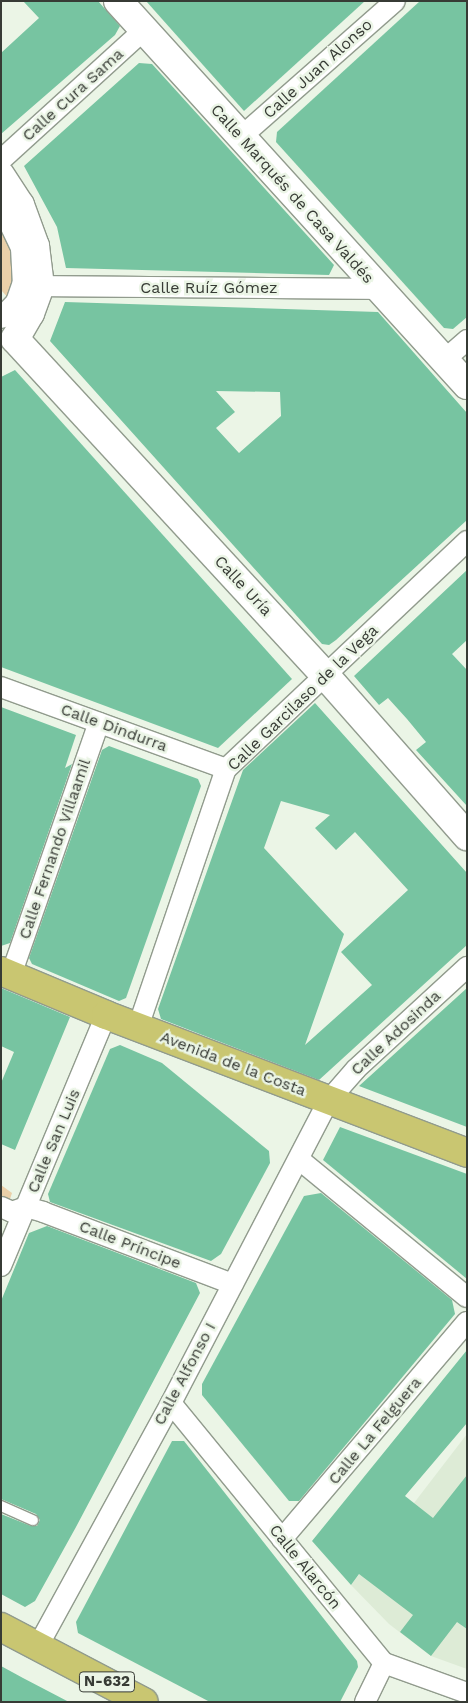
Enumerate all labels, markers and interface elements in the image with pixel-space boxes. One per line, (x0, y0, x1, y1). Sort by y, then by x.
street label: Calle Juan Alonso (259, 15, 377, 123)
street label: Calle Cura Sama (18, 44, 128, 146)
street label: Calle Marqués de Casa Valdés (206, 100, 378, 288)
street label: Calle Ruíz Gómez (140, 278, 278, 298)
street label: Calle Uría (210, 552, 276, 620)
street label: Calle Garcilaso de la Vega (223, 621, 383, 775)
street label: Calle Dindurra (58, 700, 170, 756)
street label: Calle Fernando Villaamil (15, 756, 95, 942)
street label: Calle Adosinda (347, 986, 445, 1080)
street label: Avenida de la Costa (157, 1027, 309, 1101)
street label: Calle San Luis (23, 1086, 85, 1196)
street label: Calle Príncipe (76, 1217, 184, 1273)
street label: Calle Alfonso I (150, 1319, 220, 1429)
street label: Calle La Felguera (324, 1373, 426, 1489)
street label: Calle Alarcón (265, 1521, 345, 1613)
road number: N-632 (78, 1670, 136, 1694)

